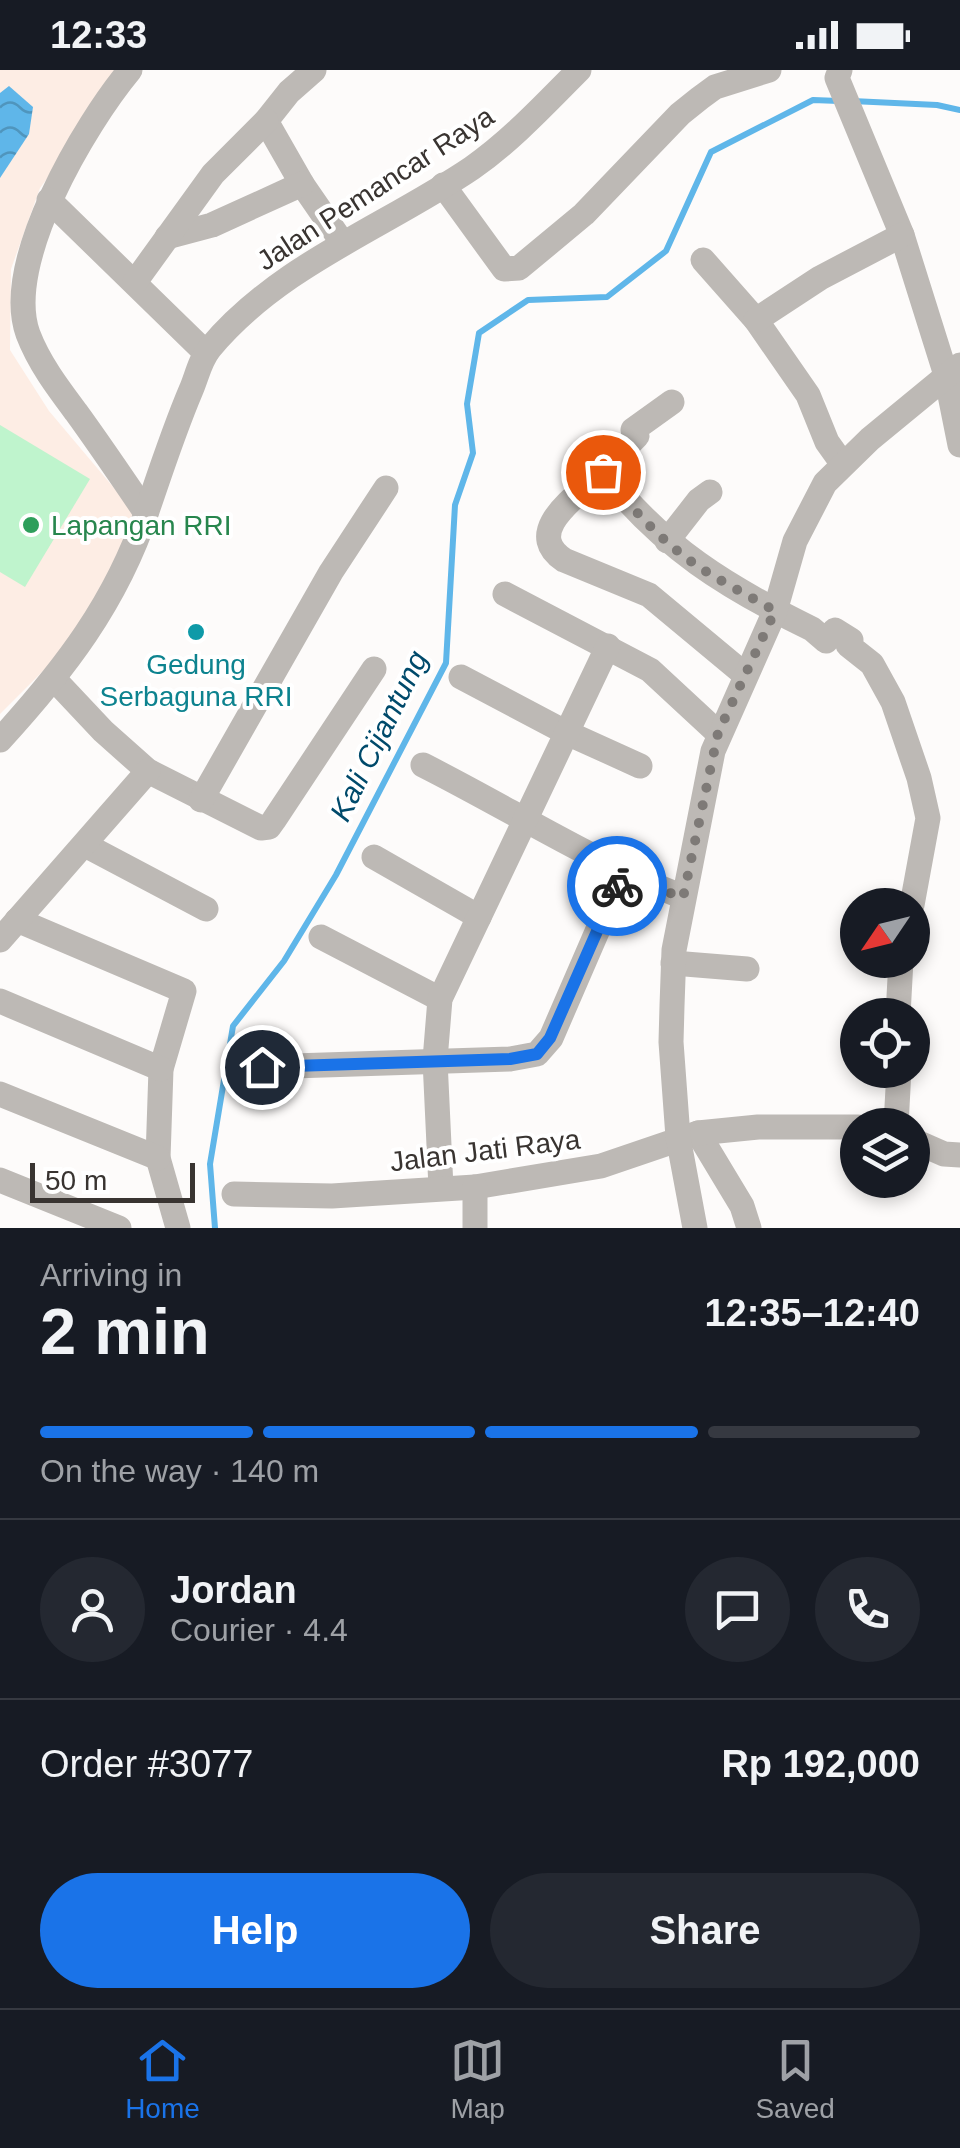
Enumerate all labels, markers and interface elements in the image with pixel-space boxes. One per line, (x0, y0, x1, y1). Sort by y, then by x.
text: 12:33 (50, 14, 147, 56)
street label: Jalan Pemancar Raya (251, 100, 500, 276)
pin (561, 430, 646, 515)
icon: bag (576, 445, 631, 500)
place label: Lapangan RRI (51, 510, 232, 541)
marker: Lapangan RRI (20, 514, 42, 536)
marker: Gedung Serbaguna RRI (185, 621, 207, 643)
water label: Kali Cijantung (323, 645, 434, 826)
place label: Gedung Serbaguna RRI (99, 649, 293, 712)
courier (567, 836, 667, 936)
icon: bike (590, 859, 645, 914)
north arrow (840, 888, 930, 978)
map controls (840, 888, 930, 1198)
button: locate (840, 998, 930, 1088)
pin (220, 1025, 305, 1110)
icon: home (235, 1040, 290, 1095)
button: layers (840, 1108, 930, 1198)
street label: Jalan Jati Raya (388, 1123, 582, 1178)
scale bar (30, 1158, 195, 1202)
text: 50 m (45, 1165, 107, 1196)
text: Arriving in (40, 1257, 182, 1293)
text: 12:35–12:40 (704, 1292, 920, 1334)
text: 2 min (40, 1295, 210, 1368)
text: On the way · 140 m (40, 1453, 319, 1489)
button: person (40, 1557, 145, 1662)
button: chat (685, 1557, 790, 1662)
button: phone (815, 1557, 920, 1662)
text: Jordan (170, 1569, 297, 1611)
text: Courier · 4.4 (170, 1612, 348, 1648)
text: Order #3077 (40, 1743, 253, 1785)
text: Rp 192,000 (721, 1743, 920, 1785)
button: Help (40, 1873, 470, 1988)
button: Share (490, 1873, 920, 1988)
tab: Home (125, 2033, 200, 2125)
tab: Map (450, 2033, 505, 2125)
tab: Saved (755, 2033, 835, 2125)

